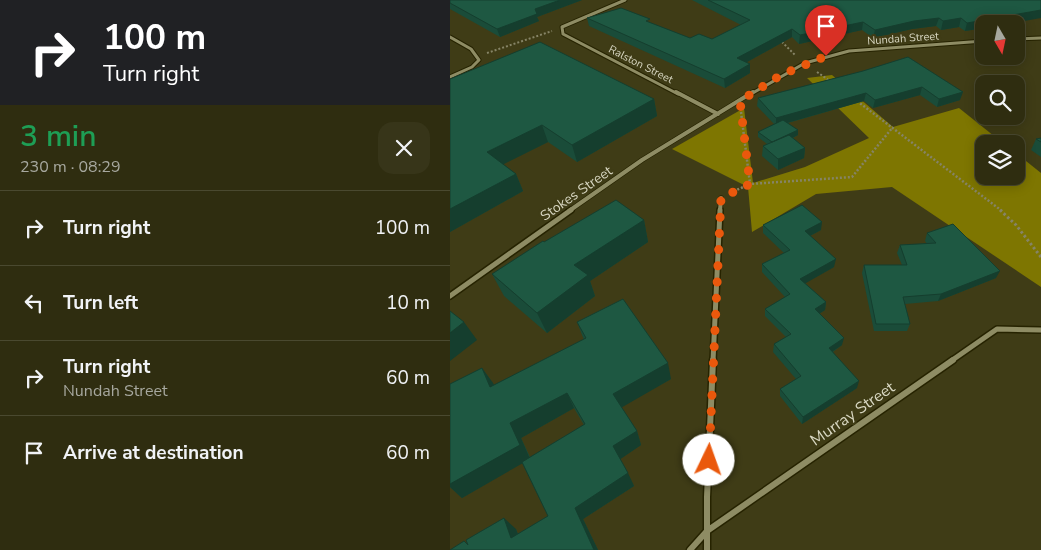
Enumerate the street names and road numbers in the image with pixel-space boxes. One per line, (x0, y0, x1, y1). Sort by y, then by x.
street label: Nundah Street (867, 28, 940, 48)
street label: Ralston Street (606, 42, 676, 87)
street label: Stokes Street (536, 161, 616, 225)
street label: Murray Street (806, 376, 900, 451)

